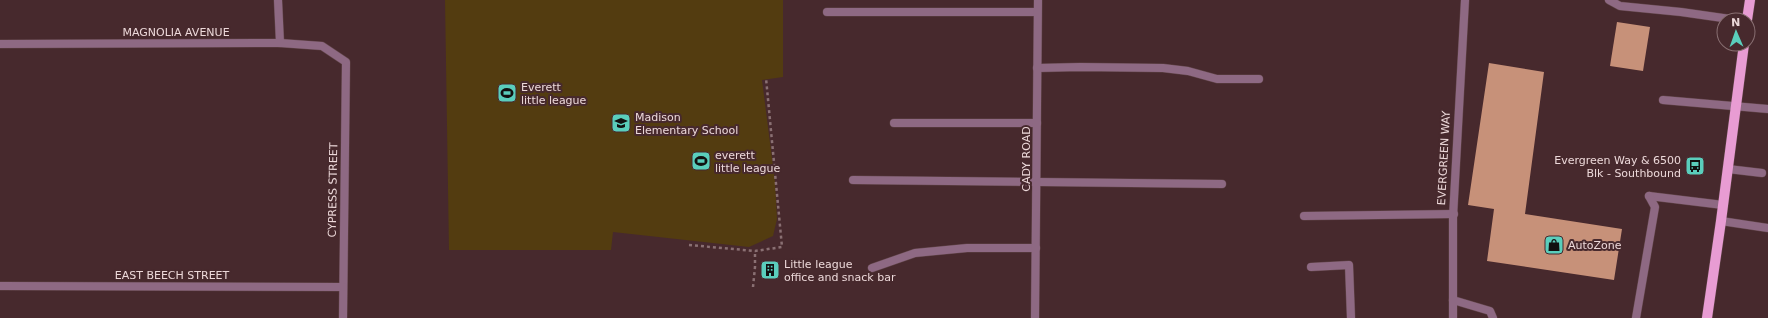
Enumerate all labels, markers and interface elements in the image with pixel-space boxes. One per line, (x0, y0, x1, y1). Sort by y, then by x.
north arrow (1716, 12, 1756, 52)
text: N (1731, 16, 1741, 29)
street label: MAGNOLIA AVENUE (122, 26, 230, 39)
place label: Everett little league (521, 81, 587, 107)
sports icon: Everett little league (496, 82, 518, 104)
street label: EVERGREEN WAY (1435, 110, 1453, 206)
place label: Madison Elementary School (635, 111, 738, 137)
school or university icon: Madison Elementary School (610, 112, 632, 134)
street label: CADY ROAD (1020, 126, 1033, 192)
street label: CYPRESS STREET (326, 142, 340, 238)
place label: everett little league (715, 149, 781, 175)
sports icon: everett little league (690, 150, 712, 172)
place label: Evergreen Way & 6500 Blk - Southbound (1554, 154, 1681, 180)
bus stop icon: Evergreen Way & 6500 Blk - Southbound (1684, 155, 1706, 177)
shop icon: AutoZone (1543, 234, 1565, 256)
place label: AutoZone (1568, 239, 1622, 252)
place label: Little league office and snack bar (784, 258, 896, 284)
building icon: Little league office and snack bar (759, 259, 781, 281)
street label: EAST BEECH STREET (115, 269, 230, 282)

